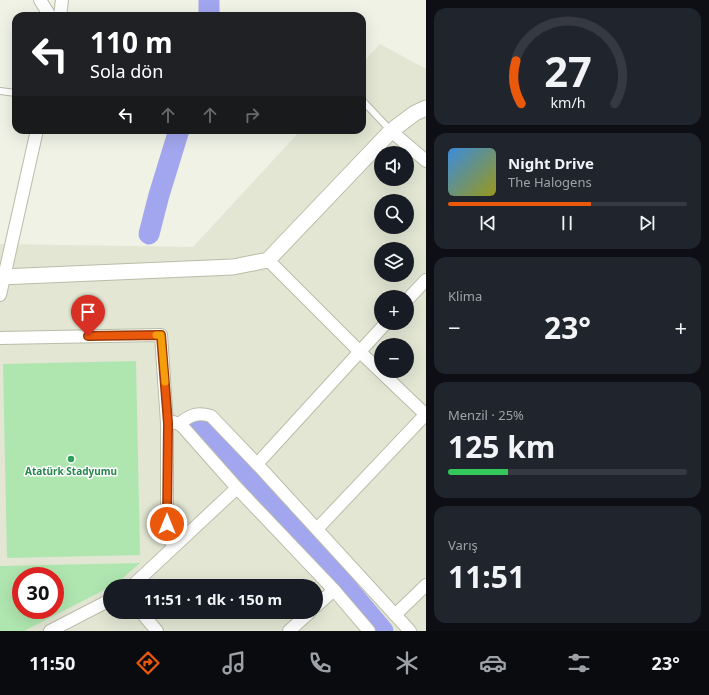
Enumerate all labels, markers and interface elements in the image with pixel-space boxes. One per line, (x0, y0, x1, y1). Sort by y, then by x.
text: 110 m (90, 23, 173, 61)
icon: left (24, 28, 76, 80)
text: 27 (544, 43, 591, 99)
text: Sola dön (90, 59, 163, 83)
text: km/h (550, 93, 585, 112)
icon: left (115, 104, 137, 126)
icon: ahead (157, 104, 179, 126)
icon: ahead (199, 104, 221, 126)
icon: right (241, 104, 263, 126)
map controls (374, 146, 414, 378)
button: sound (374, 146, 414, 186)
text: Night Drive (508, 153, 594, 173)
text: The Halogens (508, 173, 592, 191)
button: search (374, 194, 414, 234)
icon: previous (477, 212, 499, 234)
icon: pause (556, 212, 578, 234)
icon: next (636, 212, 658, 234)
button: layers (374, 242, 414, 282)
text: Klima (448, 287, 482, 305)
button: + (374, 290, 414, 330)
pin (71, 295, 105, 336)
icon: arrive (77, 301, 99, 323)
text: 23° (544, 307, 591, 348)
text: − (448, 312, 461, 342)
text: + (674, 312, 687, 342)
button: − (374, 338, 414, 378)
text: Menzil · 25% (448, 406, 524, 424)
text: 125 km (448, 426, 555, 467)
marker: Atatürk Stadyumu (66, 454, 76, 464)
place label: Atatürk Stadyumu (25, 464, 117, 478)
position arrow (146, 503, 188, 545)
text: Varış (448, 536, 478, 554)
text: 11:51 (448, 556, 525, 597)
speed limit sign: 30 (12, 567, 64, 619)
text: 11:51 · 1 dk · 150 m (144, 589, 282, 609)
icon: directions (134, 649, 162, 677)
icon: music (220, 649, 248, 677)
icon: phone (306, 649, 334, 677)
icon: climate (393, 649, 421, 677)
icon: car (479, 649, 507, 677)
icon: filters (565, 649, 593, 677)
text: 11:50 (29, 651, 75, 675)
text: 23° (652, 651, 680, 675)

